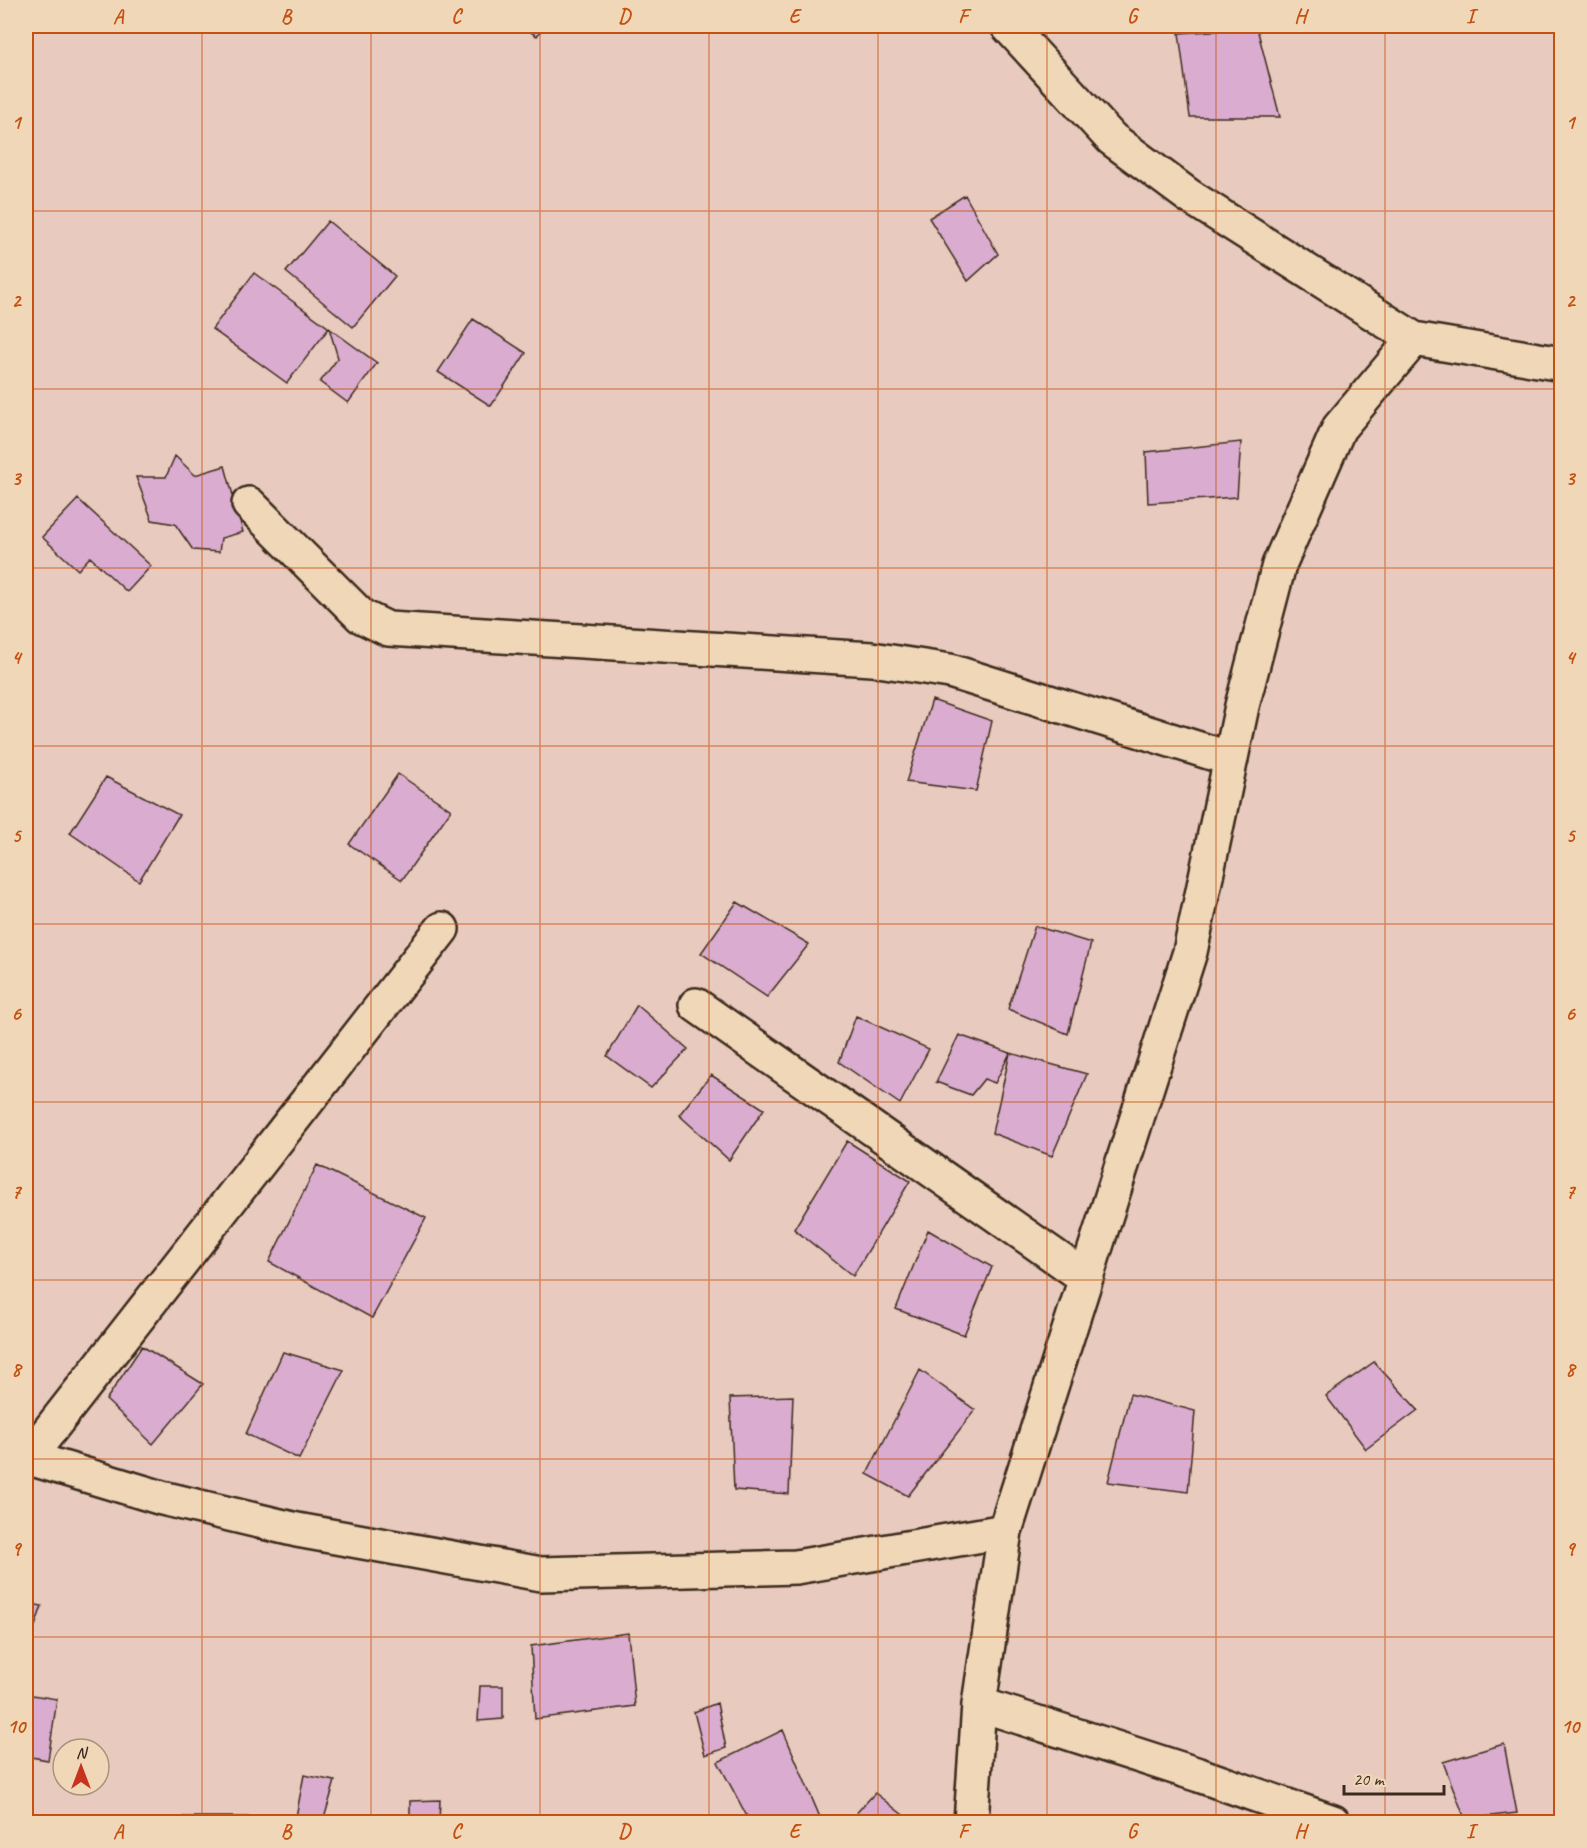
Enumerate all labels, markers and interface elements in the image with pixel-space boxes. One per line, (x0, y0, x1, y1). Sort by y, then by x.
text: A (113, 4, 125, 29)
text: B (281, 4, 293, 29)
text: C (451, 4, 463, 29)
text: D (618, 4, 632, 29)
text: E (789, 4, 803, 29)
text: F (958, 4, 972, 29)
text: G (1127, 4, 1140, 29)
text: H (1294, 4, 1309, 29)
text: I (1466, 4, 1479, 29)
text: 1 (12, 110, 23, 135)
text: 1 (1566, 110, 1577, 135)
text: 2 (12, 288, 23, 313)
text: 2 (1566, 288, 1577, 313)
text: 3 (12, 466, 23, 491)
text: 3 (1566, 466, 1577, 491)
text: 4 (12, 645, 24, 670)
text: 4 (1566, 645, 1578, 670)
text: 5 (12, 823, 23, 848)
text: 5 (1566, 823, 1577, 848)
text: 6 (11, 1001, 22, 1026)
text: 6 (1565, 1001, 1576, 1026)
text: 7 (12, 1179, 23, 1204)
text: 7 (1566, 1179, 1577, 1204)
text: 8 (12, 1357, 24, 1382)
text: 8 (1566, 1357, 1578, 1382)
text: 9 (12, 1536, 23, 1561)
text: 9 (1566, 1536, 1577, 1561)
text: 10 (7, 1714, 27, 1739)
text: 10 (1561, 1714, 1581, 1739)
north arrow (51, 1737, 111, 1797)
text: N (76, 1743, 89, 1763)
scale bar (1344, 1758, 1444, 1796)
text: 20 m (1353, 1768, 1386, 1790)
text: A (113, 1819, 125, 1844)
text: B (281, 1819, 293, 1844)
text: C (451, 1819, 463, 1844)
text: D (618, 1819, 632, 1844)
text: E (789, 1819, 803, 1844)
text: F (958, 1819, 972, 1844)
text: G (1127, 1819, 1140, 1844)
text: H (1294, 1819, 1309, 1844)
text: I (1466, 1819, 1479, 1844)

